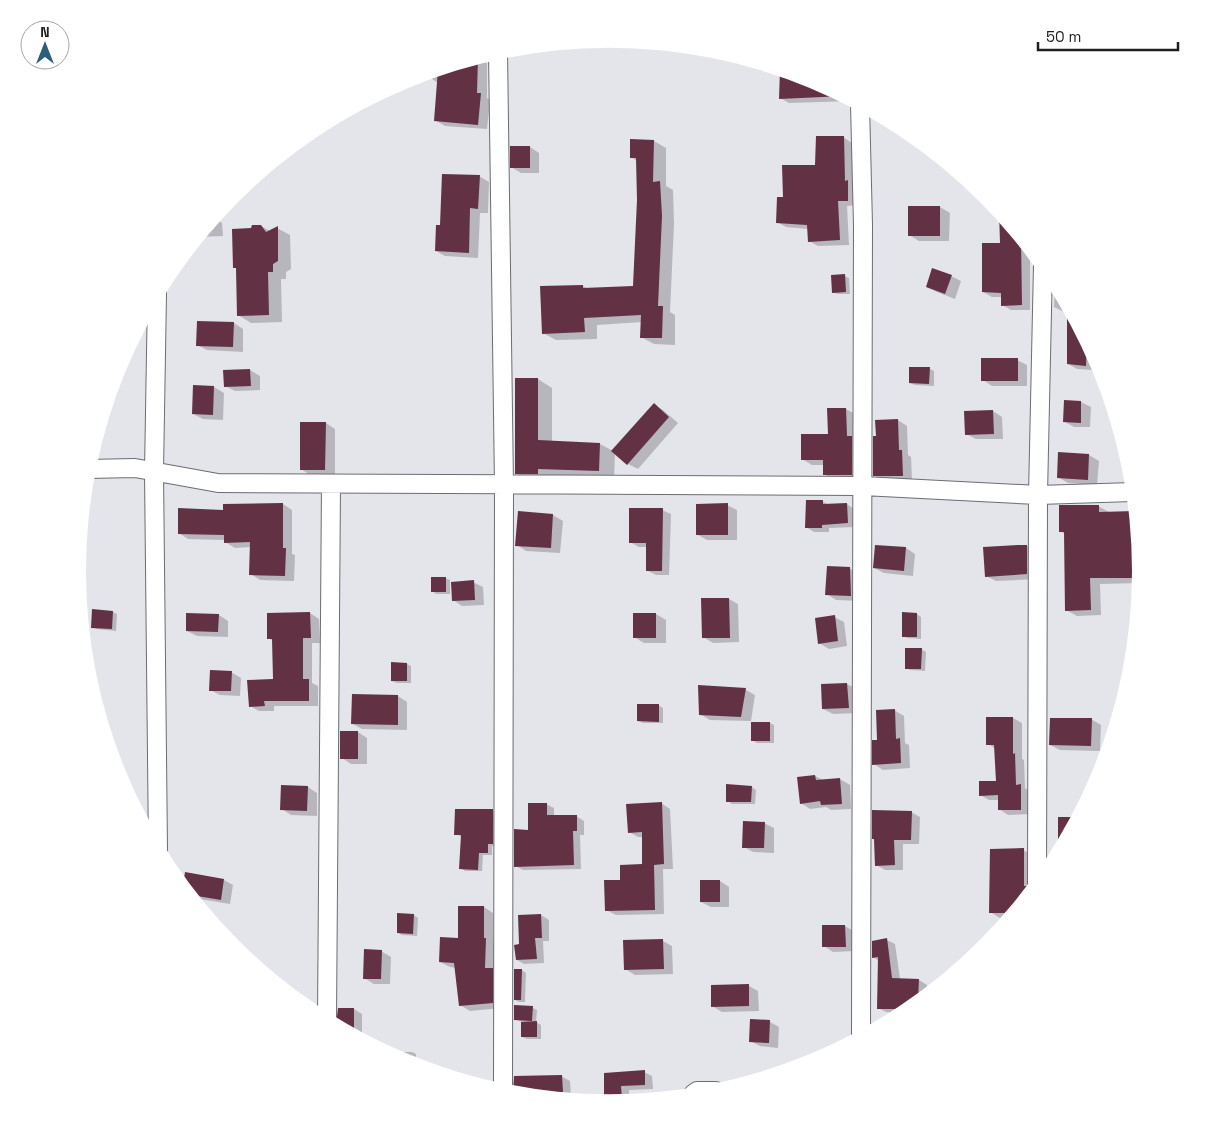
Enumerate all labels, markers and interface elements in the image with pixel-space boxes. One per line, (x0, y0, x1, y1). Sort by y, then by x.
north arrow (20, 20, 70, 70)
scale bar (1038, 20, 1178, 52)
text: N (40, 23, 50, 41)
text: 50 m (1046, 27, 1081, 46)

